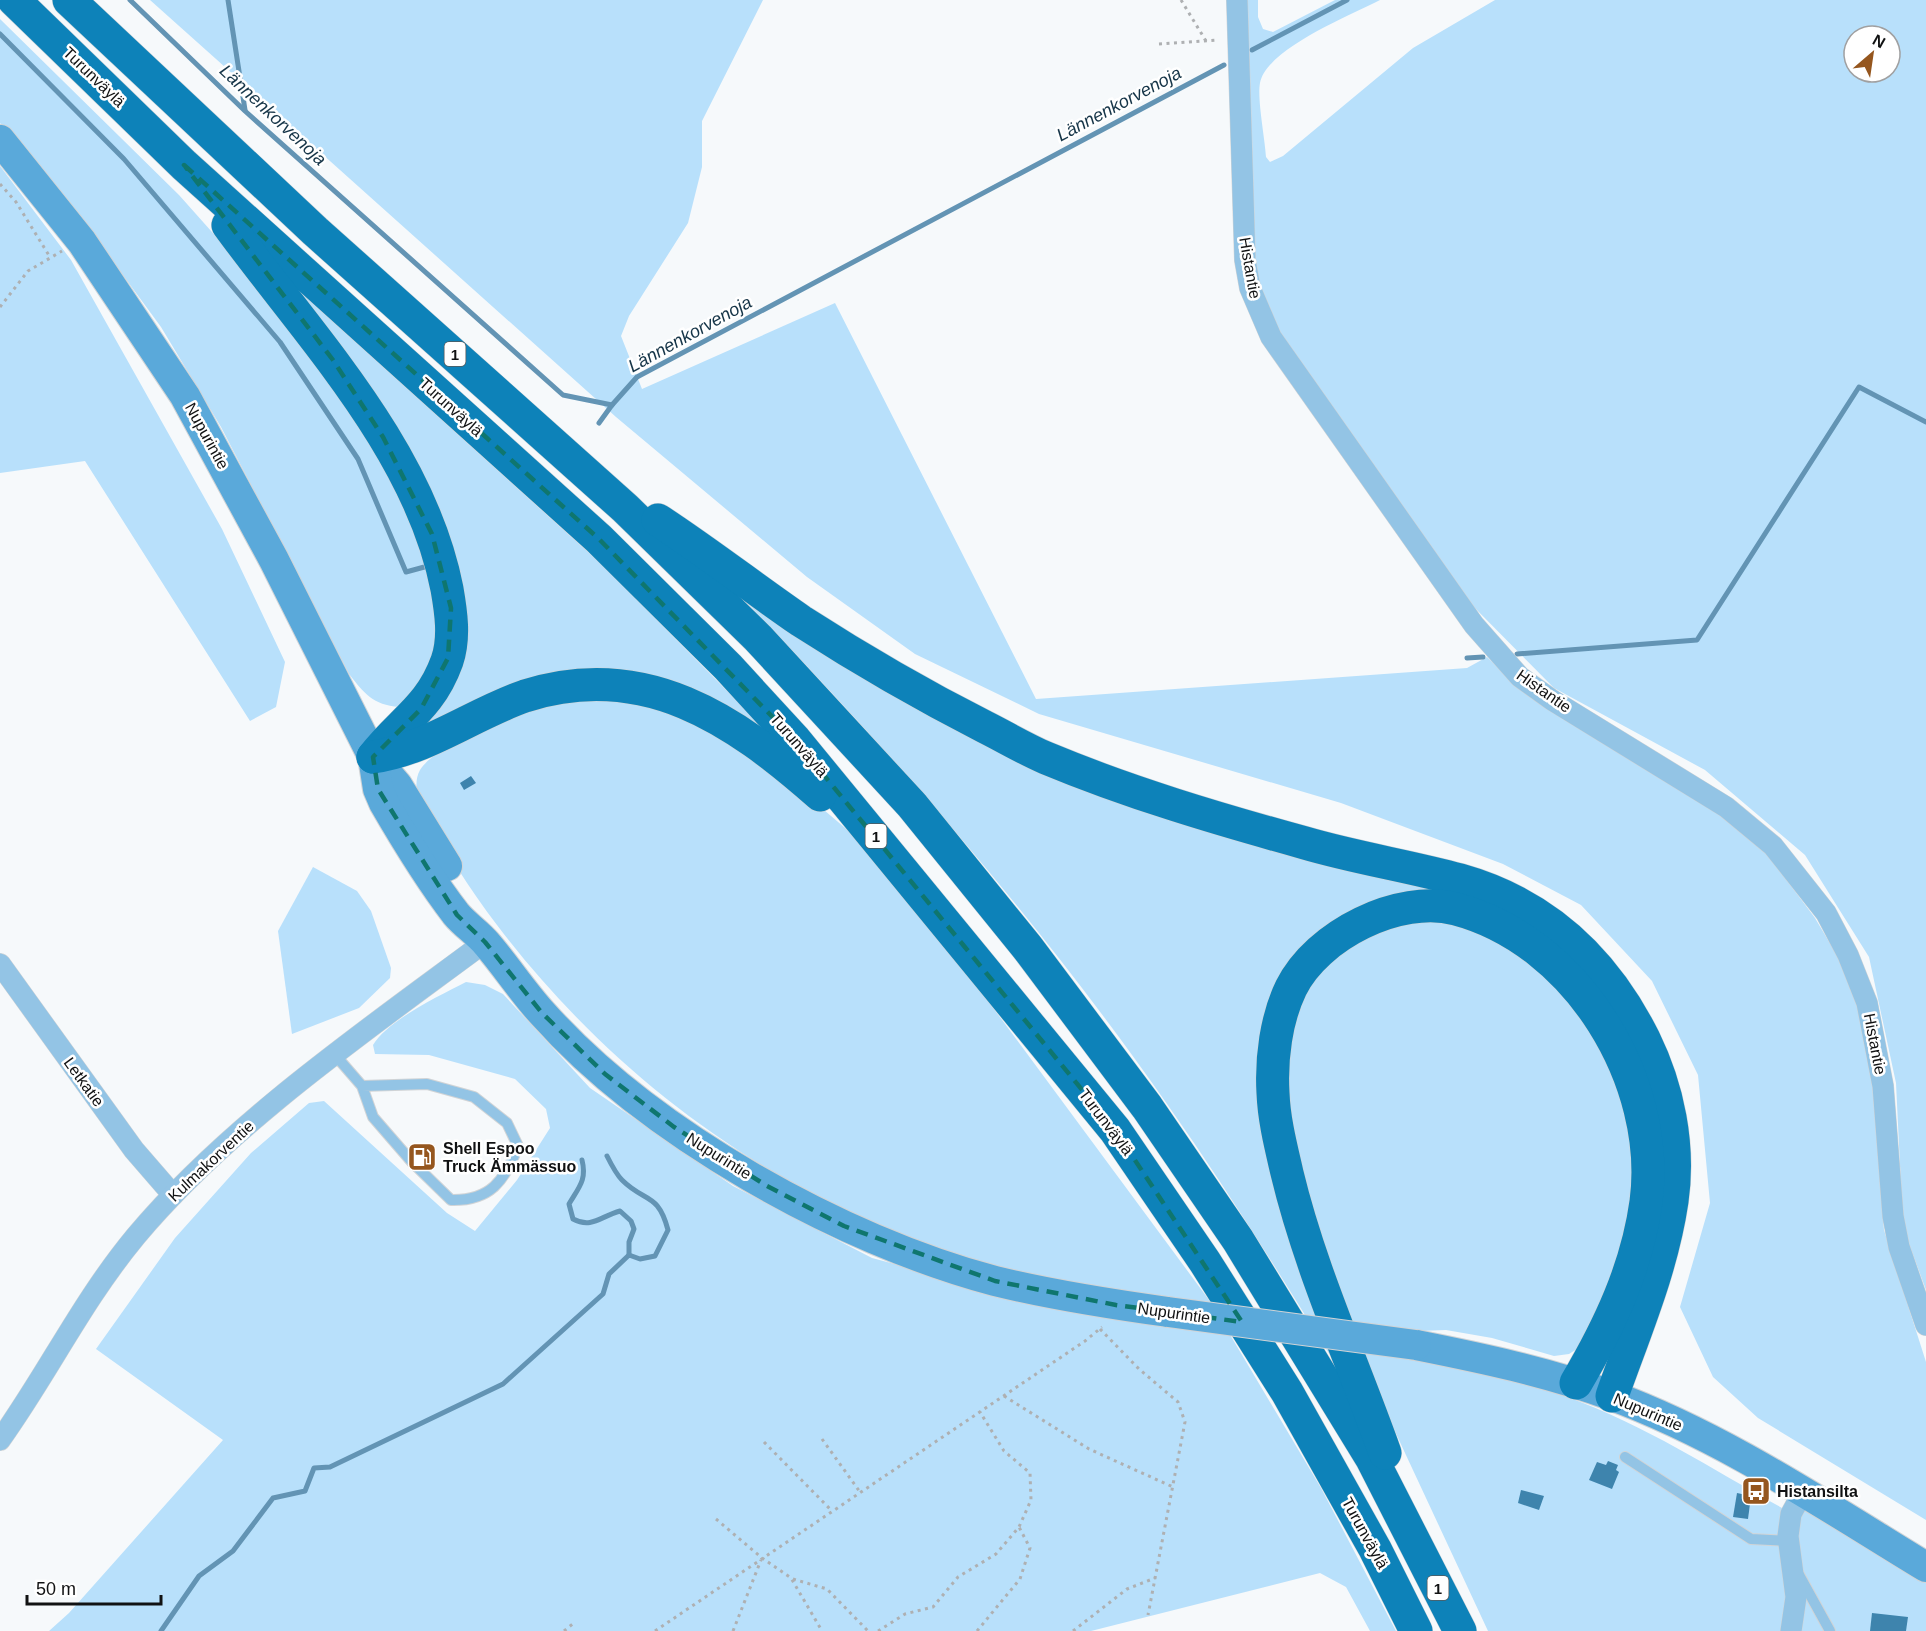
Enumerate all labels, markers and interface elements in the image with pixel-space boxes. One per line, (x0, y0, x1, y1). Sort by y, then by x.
north arrow (1842, 24, 1902, 84)
text: N (1870, 31, 1888, 52)
street label: Turunväylä (60, 44, 128, 110)
water label: Lännenkorvenoja (216, 61, 330, 169)
water label: Lännenkorvenoja (1053, 63, 1185, 145)
street label: Histantie (1236, 236, 1264, 300)
water label: Lännenkorvenoja (625, 292, 755, 376)
road number: 1 (444, 342, 466, 366)
street label: Turunväylä (416, 374, 486, 440)
street label: Nupurintie (182, 400, 232, 472)
street label: Histantie (1514, 666, 1574, 716)
street label: Turunväylä (767, 710, 831, 780)
road number: 1 (866, 824, 886, 848)
street label: Histantie (1861, 1012, 1889, 1076)
street label: Letkatie (61, 1054, 107, 1110)
street label: Turunväylä (1076, 1086, 1136, 1159)
street label: Kulmakorventie (165, 1117, 257, 1205)
street label: Nupurintie (684, 1129, 755, 1183)
place label: Shell Espoo Truck Ämmässuo (443, 1140, 577, 1175)
fuel station icon: Shell Espoo Truck Ämmässuo (406, 1141, 438, 1173)
street label: Nupurintie (1137, 1300, 1211, 1327)
street label: Nupurintie (1611, 1390, 1685, 1434)
bus stop icon: Histansilta (1740, 1475, 1772, 1507)
place label: Histansilta (1777, 1483, 1858, 1500)
street label: Turunväylä (1339, 1495, 1392, 1572)
scale bar (27, 1568, 160, 1606)
road number: 1 (1428, 1576, 1448, 1600)
text: 50 m (36, 1579, 76, 1599)

